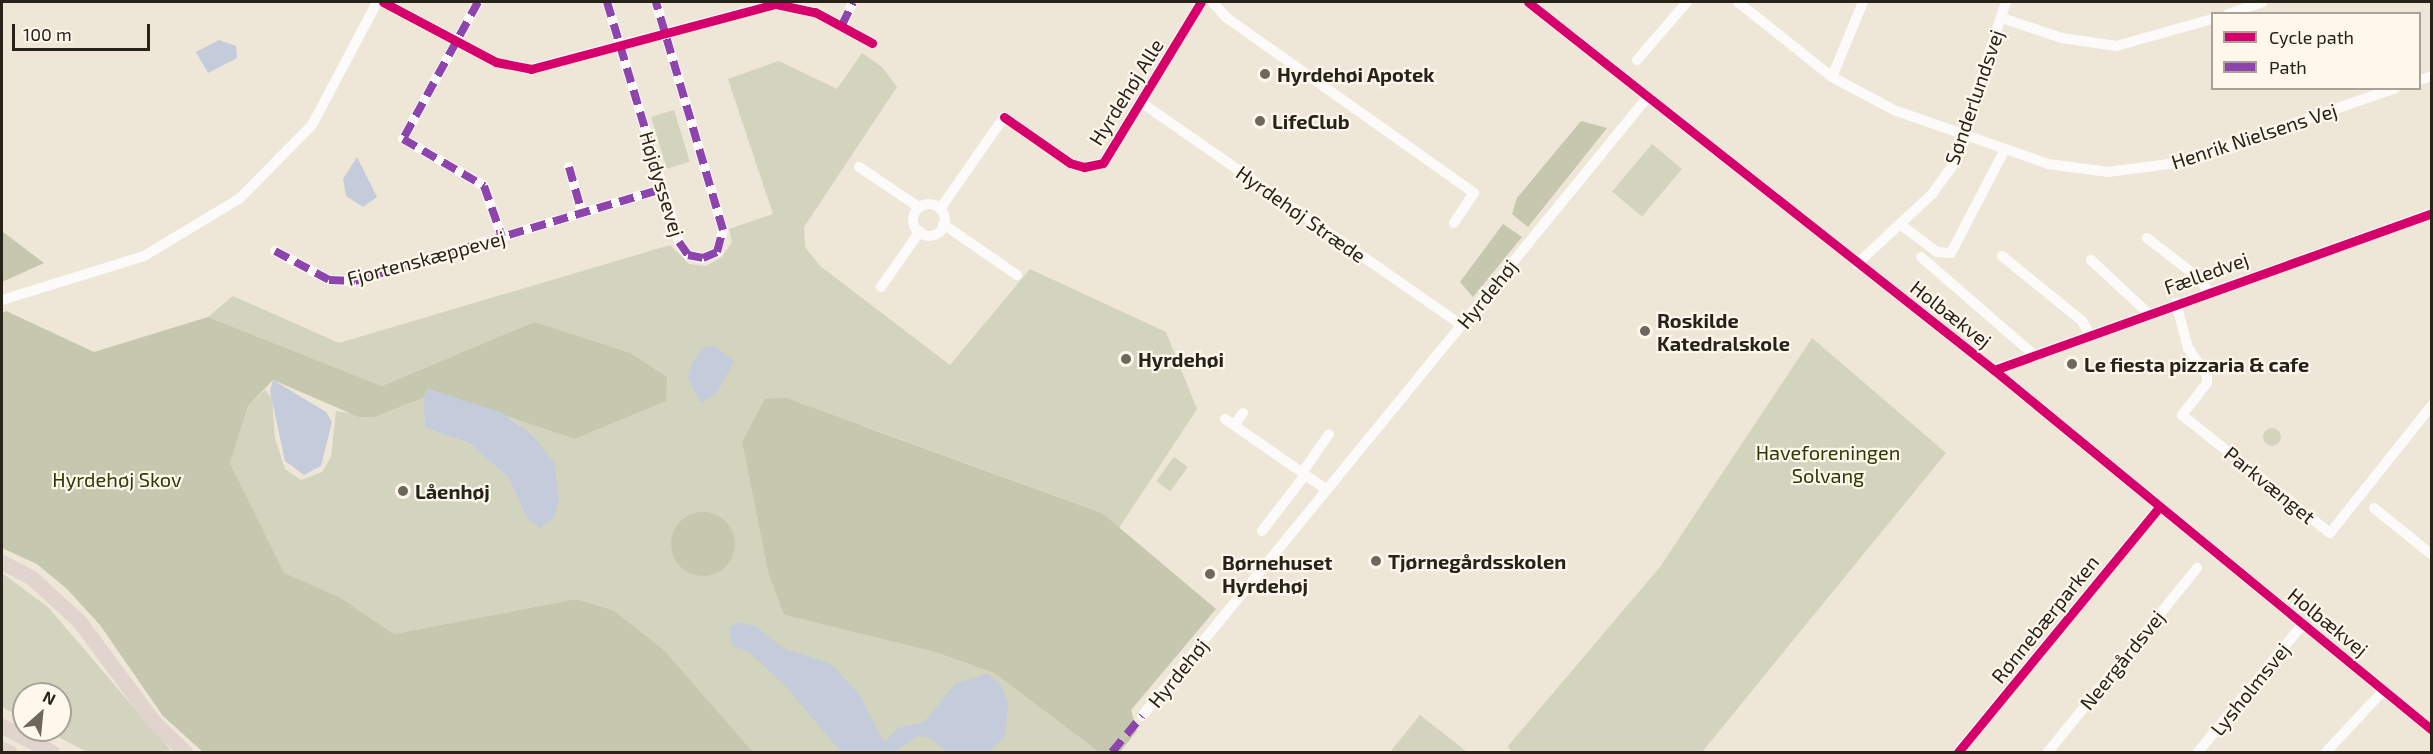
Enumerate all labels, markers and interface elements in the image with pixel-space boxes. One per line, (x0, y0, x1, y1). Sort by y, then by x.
scale bar (15, 12, 153, 50)
legend (2211, 12, 2421, 90)
text: 100 m (23, 23, 72, 45)
street label: Sønderlundsvej (1940, 26, 2008, 168)
text: Cycle path (2269, 26, 2354, 48)
street label: Hyrdehøj Alle (1084, 34, 1168, 150)
text: Path (2269, 56, 2307, 78)
place label: Hyrdehøi Apotek (1277, 62, 1435, 86)
marker: Hyrdehøi Apotek (1258, 67, 1272, 81)
street label: Henrik Nielsens Vej (2168, 98, 2340, 174)
place label: LifeClub (1272, 109, 1350, 133)
marker: LifeClub (1253, 114, 1267, 128)
street label: Højdyssevej (635, 128, 689, 240)
street label: Hyrdehøj Stræde (1232, 160, 1370, 268)
street label: Fjortenskæppevej (344, 225, 508, 291)
street label: Fælledvej (2161, 247, 2251, 299)
street label: Hyrdehøj (1452, 255, 1522, 333)
street label: Holbækvej (1906, 275, 1996, 353)
place label: Roskilde Katedralskole (1657, 308, 1790, 355)
marker: Roskilde Katedralskole (1638, 324, 1652, 338)
place label: Hyrdehøi (1138, 347, 1224, 371)
marker: Hyrdehøi (1119, 352, 1133, 366)
place label: Le fiesta pizzaria & cafe (2084, 352, 2310, 376)
marker: Le fiesta pizzaria & cafe (2065, 357, 2079, 371)
park label: Haveforeningen Solvang (1756, 441, 1900, 488)
street label: Parkvænget (2220, 441, 2320, 529)
park label: Hyrdehøj Skov (52, 467, 182, 491)
place label: Låenhøj (415, 479, 490, 503)
marker: Låenhøj (396, 484, 410, 498)
place label: Tjørnegårdsskolen (1388, 549, 1566, 573)
place label: Børnehuset Hyrdehøj (1222, 550, 1332, 597)
street label: Rønnebærparken (1986, 550, 2104, 688)
marker: Tjørnegårdsskolen (1369, 554, 1383, 568)
marker: Børnehuset Hyrdehøj (1203, 567, 1217, 581)
street label: Holbækvej (2283, 583, 2373, 661)
street label: Neergårdsvej (2075, 605, 2169, 715)
street label: Hyrdehøj (1143, 634, 1213, 712)
street label: Lysholmsvej (2205, 638, 2295, 740)
north arrow (12, 682, 72, 742)
text: N (40, 686, 59, 708)

